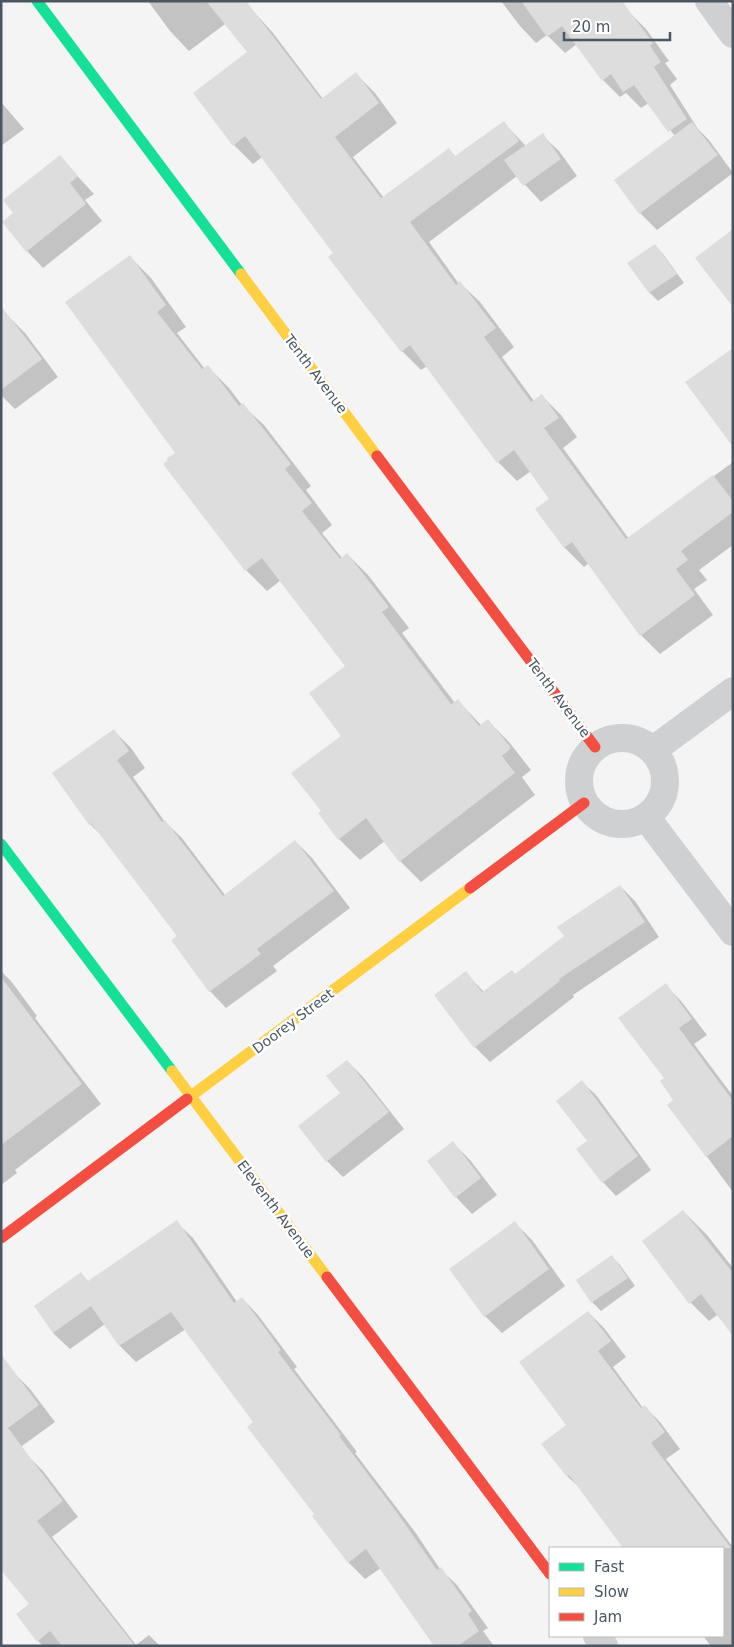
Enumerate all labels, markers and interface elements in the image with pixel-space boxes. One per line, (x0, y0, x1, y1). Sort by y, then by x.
scale bar (564, 10, 670, 42)
text: 20 m (572, 18, 610, 36)
street label: Tenth Avenue (281, 331, 351, 417)
street label: Tenth Avenue (524, 655, 594, 741)
street label: Doorey Street (249, 985, 337, 1057)
street label: Eleventh Avenue (234, 1157, 318, 1261)
legend (549, 1547, 724, 1637)
text: Fast (594, 1558, 624, 1576)
text: Slow (594, 1583, 629, 1601)
text: Jam (593, 1608, 622, 1626)

